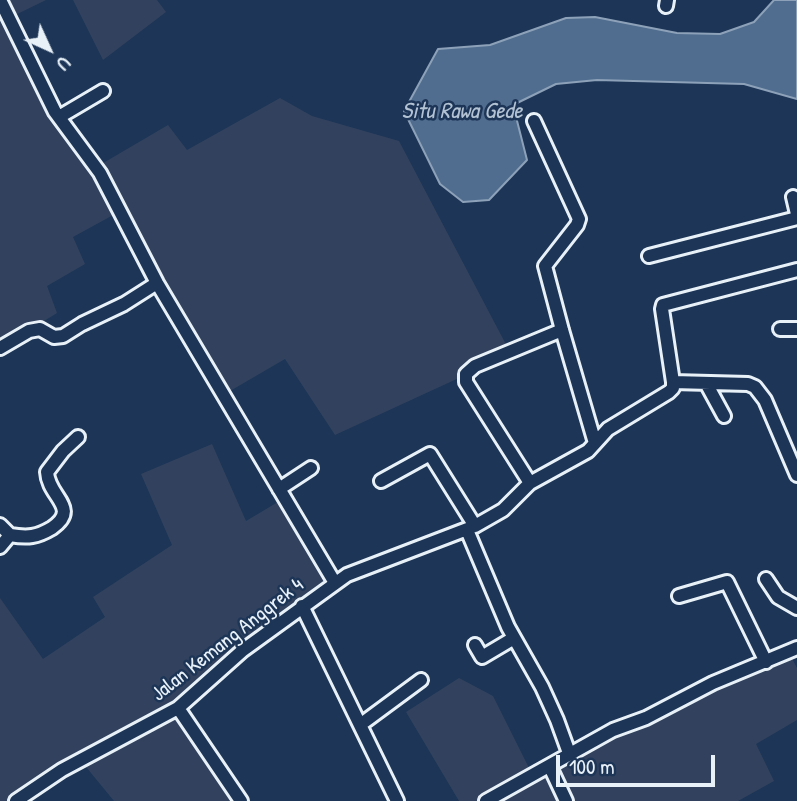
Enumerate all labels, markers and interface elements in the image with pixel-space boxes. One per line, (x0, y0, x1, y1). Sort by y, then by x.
north arrow (14, 14, 84, 84)
text: U (51, 51, 77, 77)
water label: Situ Rawa Gede (402, 98, 522, 126)
street label: Jalan Kemang Anggrek 4 (147, 573, 309, 707)
scale bar (559, 742, 718, 786)
text: 100 m (569, 752, 615, 781)

